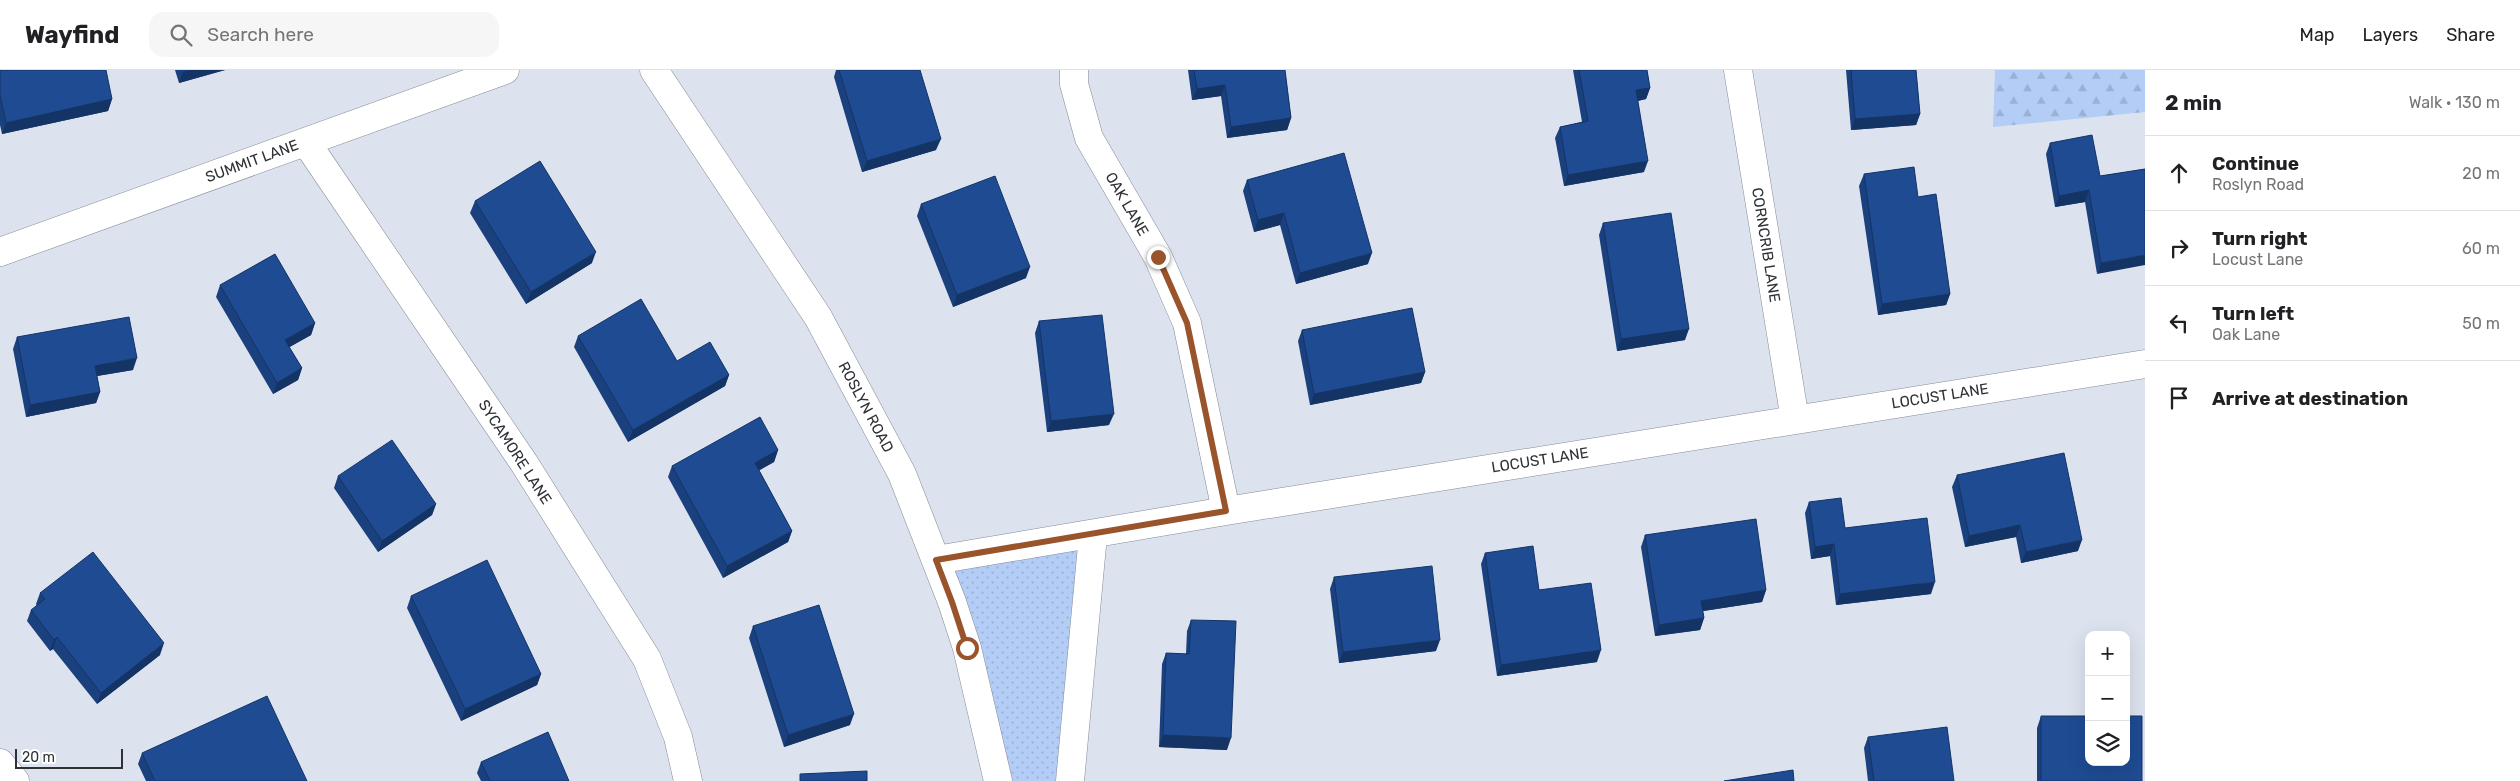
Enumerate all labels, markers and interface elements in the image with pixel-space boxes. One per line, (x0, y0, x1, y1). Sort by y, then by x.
search box (149, 12, 499, 57)
text: Wayfind (25, 21, 119, 49)
icon: search (167, 21, 195, 49)
text: Search here (207, 23, 314, 46)
text: Map (2300, 24, 2335, 46)
text: Layers (2363, 24, 2418, 46)
text: Share (2446, 24, 2495, 46)
text: 2 min (2165, 90, 2222, 115)
text: Walk · 130 m (2409, 93, 2500, 112)
street label: SUMMIT LANE (203, 136, 301, 186)
text: Continue (2212, 152, 2299, 175)
icon: ahead (2165, 159, 2193, 187)
text: 20 m (2462, 164, 2500, 183)
street label: OAK LANE (1102, 169, 1152, 239)
text: Roslyn Road (2212, 175, 2304, 194)
street label: CORNCRIB LANE (1748, 186, 1784, 304)
text: Turn right (2212, 227, 2307, 250)
icon: right (2165, 234, 2193, 262)
text: 60 m (2462, 239, 2500, 258)
route end (1147, 246, 1170, 269)
text: Locust Lane (2212, 250, 2303, 269)
text: Turn left (2212, 302, 2294, 325)
icon: left (2165, 309, 2193, 337)
text: 50 m (2462, 314, 2500, 333)
text: Oak Lane (2212, 325, 2280, 344)
street label: ROSLYN ROAD (835, 359, 897, 455)
street label: LOCUST LANE (1890, 379, 1990, 413)
icon: arrive (2165, 384, 2193, 412)
text: Arrive at destination (2212, 387, 2408, 410)
street label: SYCAMORE LANE (475, 396, 555, 508)
street label: LOCUST LANE (1490, 443, 1590, 477)
map controls (2085, 631, 2130, 766)
button: + (2085, 631, 2130, 676)
route start (956, 637, 979, 660)
button: − (2085, 676, 2130, 721)
button: layers (2085, 721, 2130, 766)
scale bar (15, 746, 122, 769)
text: 20 m (22, 749, 55, 766)

